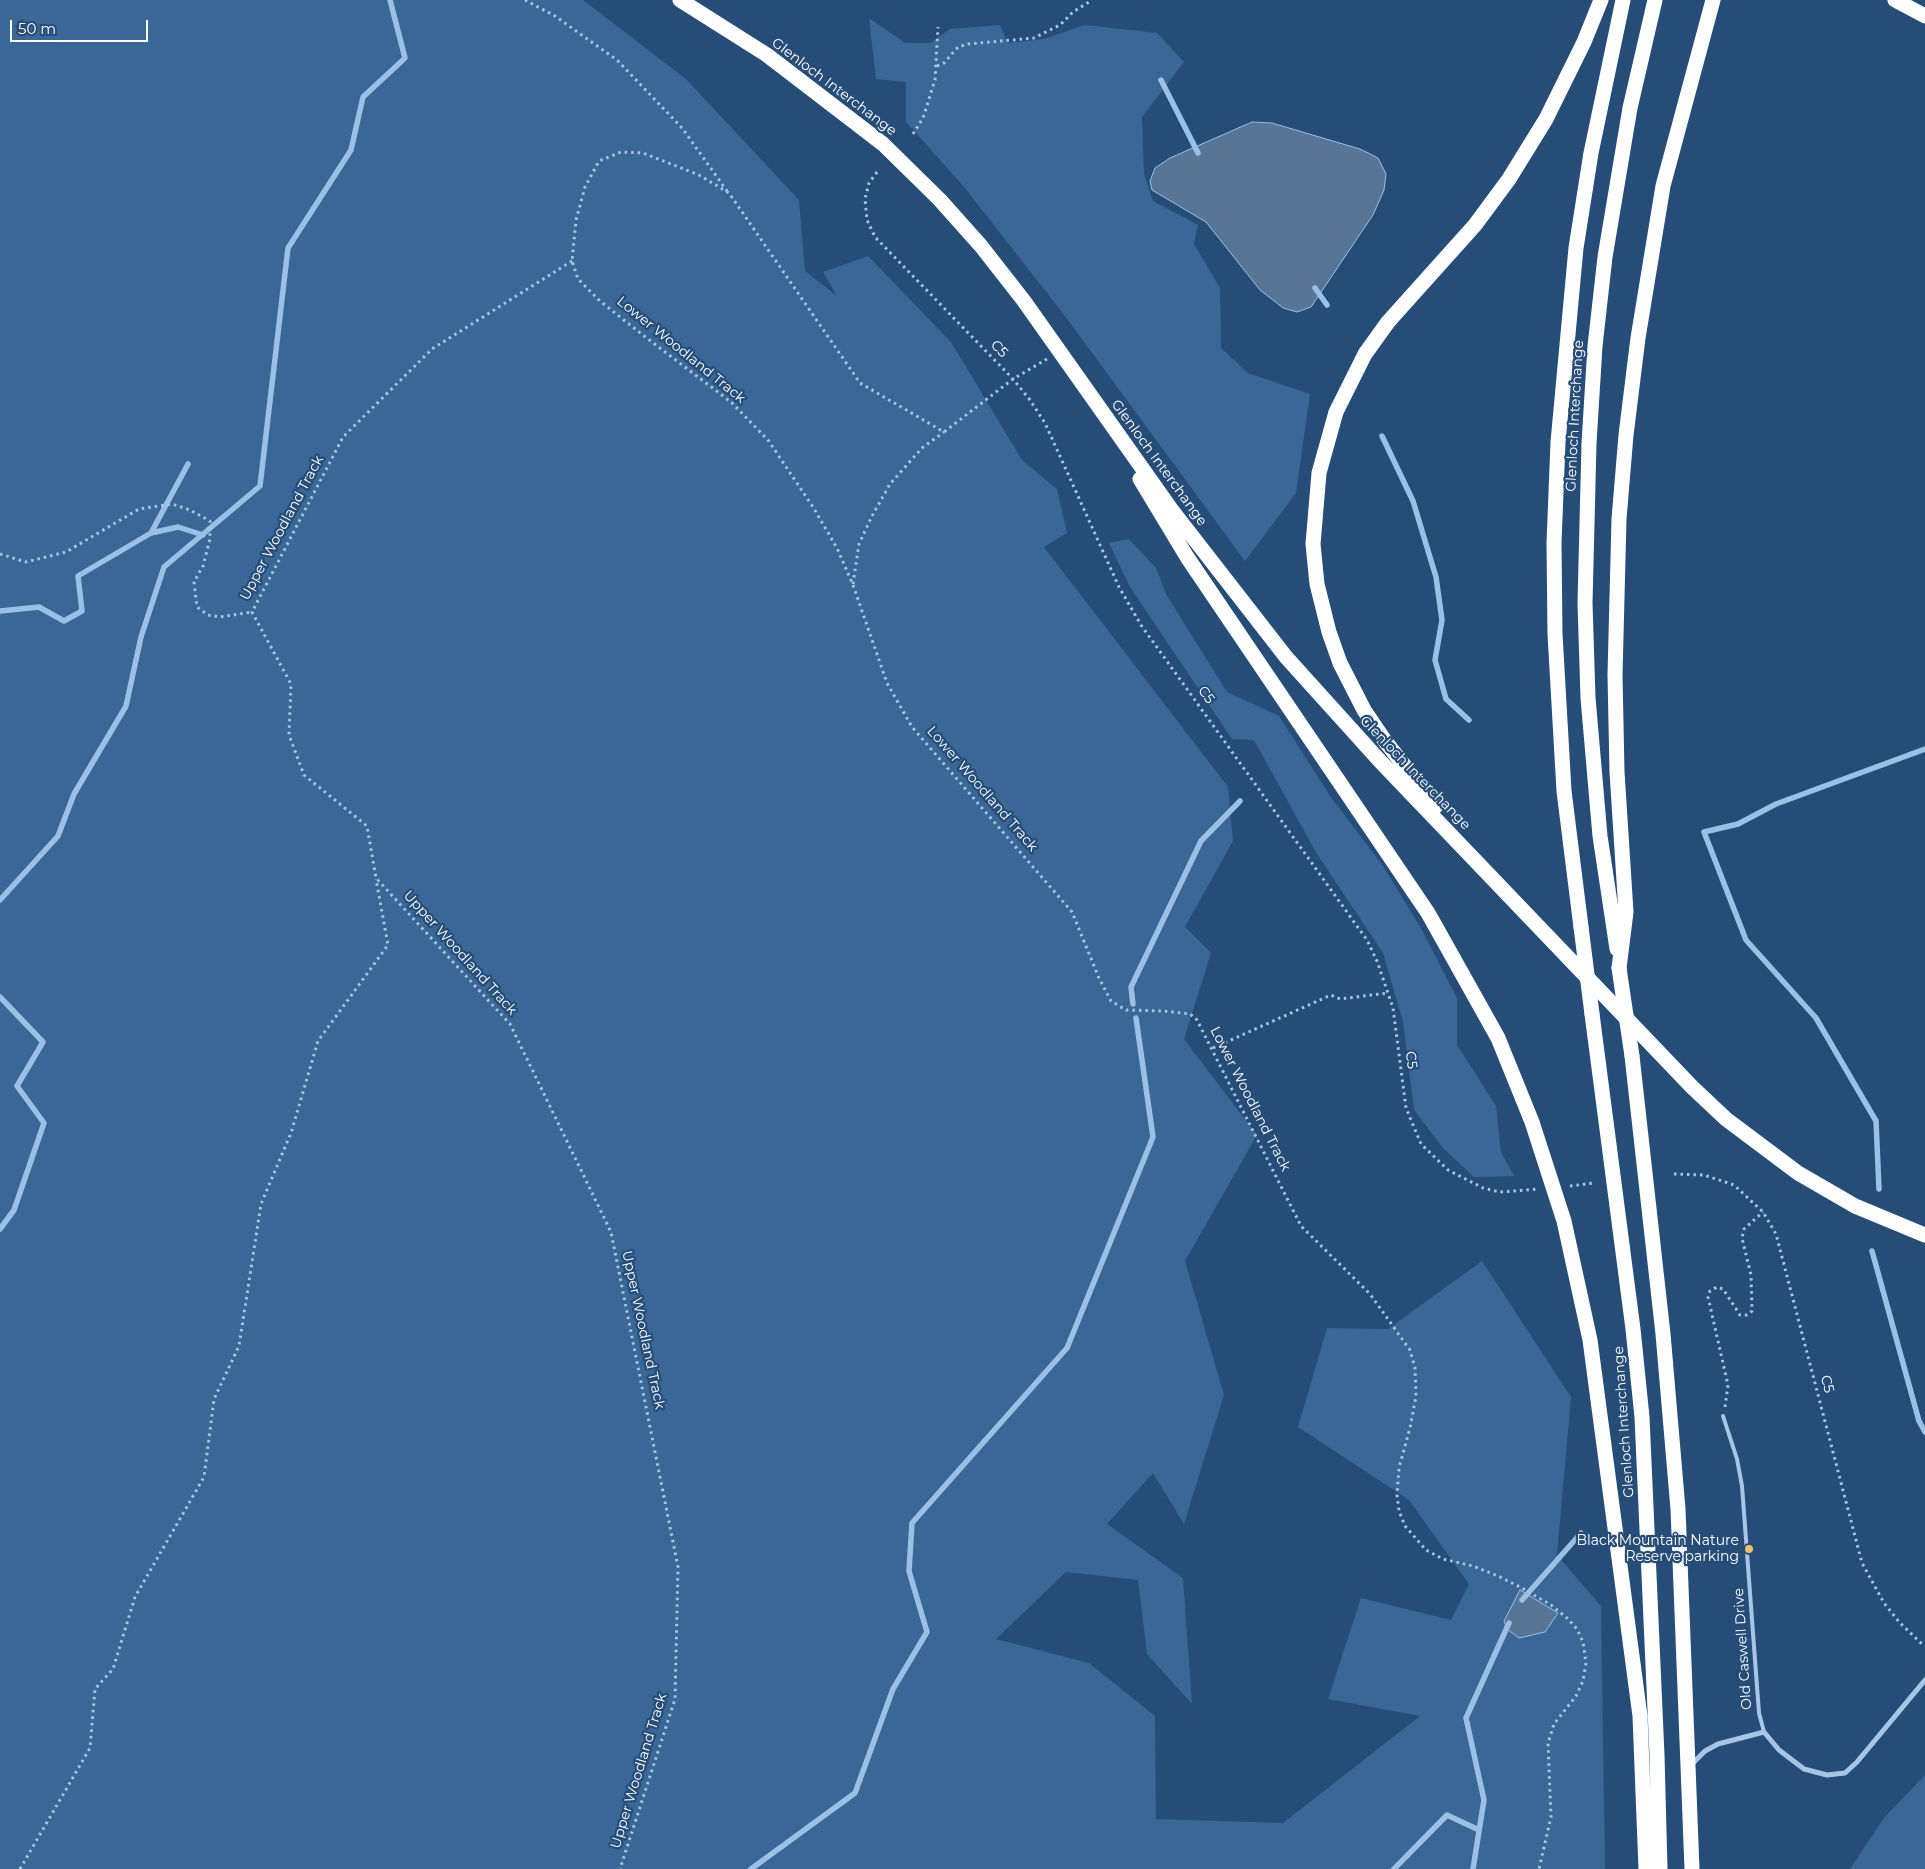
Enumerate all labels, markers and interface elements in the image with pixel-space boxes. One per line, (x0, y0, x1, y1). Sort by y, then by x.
scale bar (12, 10, 150, 42)
text: 50 m (18, 19, 56, 38)
street label: Glenloch Interchange (768, 35, 900, 139)
street label: Lower Woodland Track (613, 293, 749, 407)
street label: C5 (987, 337, 1011, 361)
street label: Glenloch Interchange (1563, 340, 1587, 492)
street label: Glenloch Interchange (1108, 397, 1210, 529)
street label: Upper Woodland Track (237, 453, 327, 603)
street label: C5 (1194, 683, 1218, 707)
street label: Glenloch Interchange (1356, 713, 1474, 833)
street label: Lower Woodland Track (923, 723, 1041, 855)
street label: Upper Woodland Track (400, 887, 520, 1019)
street label: Lower Woodland Track (1206, 1024, 1294, 1174)
street label: C5 (1402, 1050, 1420, 1070)
street label: Upper Woodland Track (618, 1249, 668, 1411)
street label: Glenloch Interchange (1610, 1346, 1638, 1498)
street label: C5 (1817, 1373, 1837, 1395)
place label: Black Mountain Nature Reserve parking (1576, 1533, 1739, 1565)
marker: Black Mountain Nature Reserve parking (1743, 1543, 1755, 1555)
street label: Old Caswell Drive (1730, 1588, 1756, 1710)
street label: Upper Woodland Track (607, 1691, 671, 1851)

